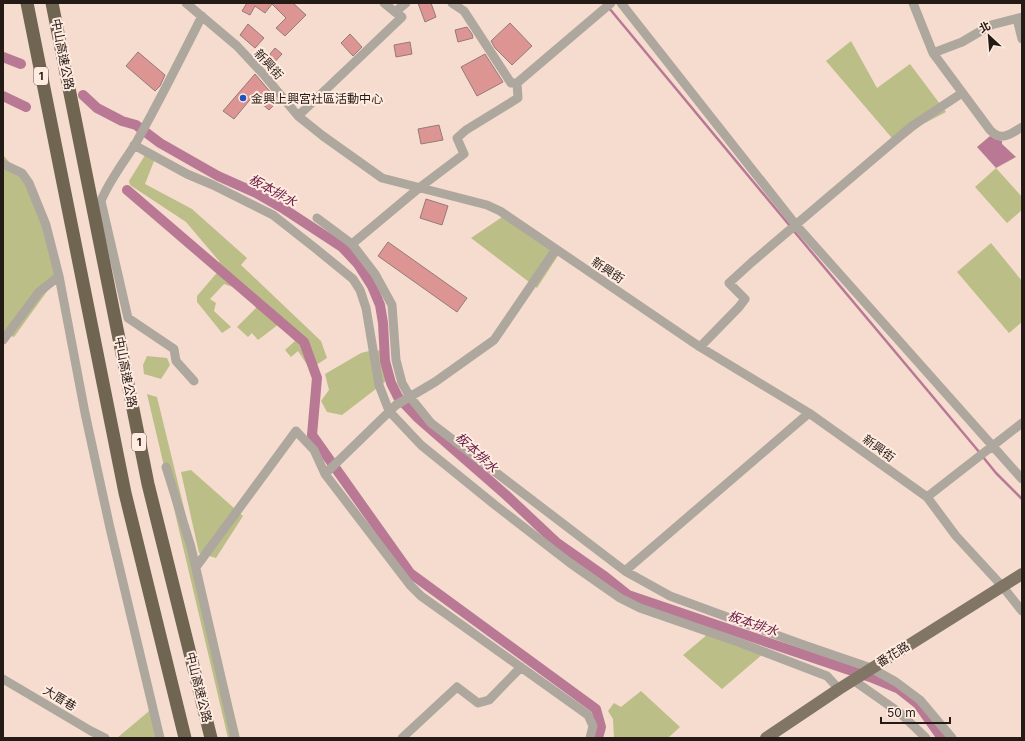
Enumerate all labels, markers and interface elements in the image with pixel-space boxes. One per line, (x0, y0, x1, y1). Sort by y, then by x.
north arrow (969, 16, 1009, 56)
street label: 中山高速公路 (49, 17, 77, 91)
text: 北 (977, 18, 993, 36)
street label: 新興街 (251, 46, 287, 82)
road number: 1 (34, 67, 48, 85)
place label: 金興上興宮社區活動中心 (251, 91, 383, 106)
marker: 金興上興宮社區活動中心 (238, 93, 248, 103)
water label: 板本排水 (246, 170, 300, 210)
street label: 新興街 (589, 254, 627, 286)
street label: 中山高速公路 (112, 335, 140, 409)
water label: 板本排水 (453, 428, 502, 476)
street label: 新興街 (860, 431, 898, 465)
road number: 1 (132, 433, 146, 451)
water label: 板本排水 (726, 607, 781, 639)
street label: 番花路 (874, 638, 912, 670)
street label: 中山高速公路 (183, 650, 215, 724)
street label: 大厝巷 (41, 682, 79, 714)
scale bar (881, 699, 950, 725)
text: 50 m (887, 705, 916, 720)

